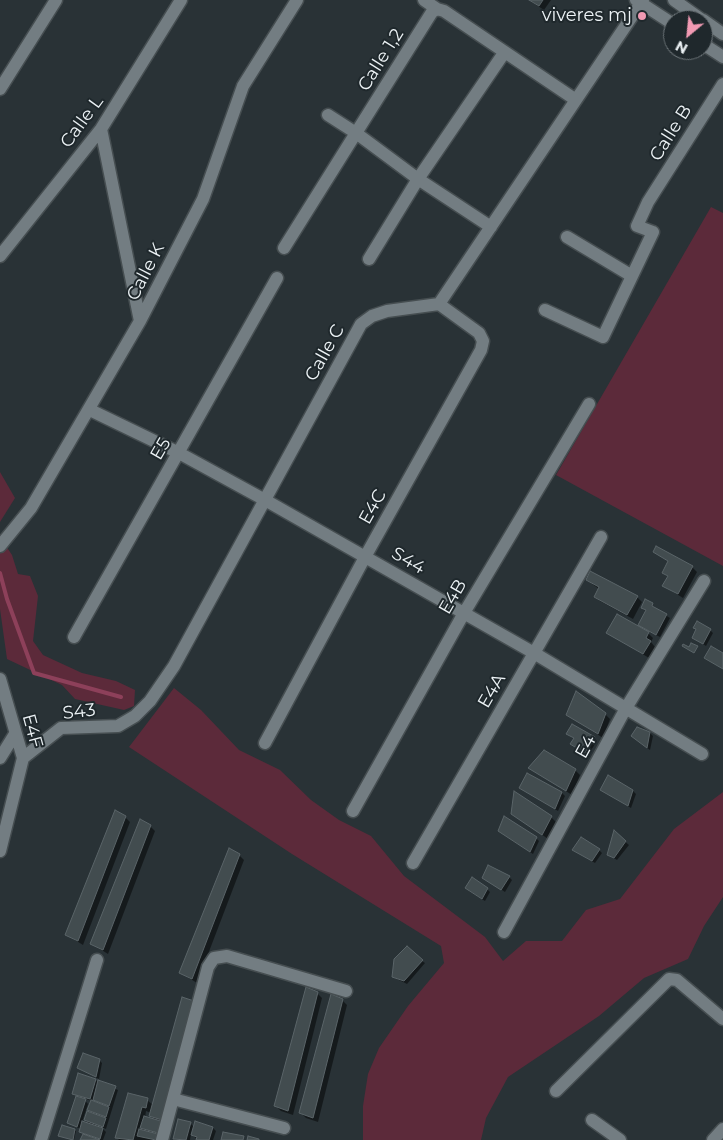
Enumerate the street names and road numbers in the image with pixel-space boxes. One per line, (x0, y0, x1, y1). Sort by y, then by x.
street label: Calle 1,2 (353, 25, 409, 95)
street label: Calle L (56, 92, 108, 152)
street label: Calle B (645, 101, 697, 165)
street label: Calle K (122, 240, 170, 304)
street label: Calle C (301, 321, 349, 385)
street label: E5 (146, 434, 176, 464)
street label: E4C (355, 486, 391, 528)
street label: S44 (387, 543, 429, 579)
street label: E4B (434, 576, 472, 618)
street label: E4A (474, 670, 510, 712)
street label: S43 (61, 700, 97, 724)
street label: E4F (17, 711, 47, 751)
street label: E4 (571, 732, 601, 762)

